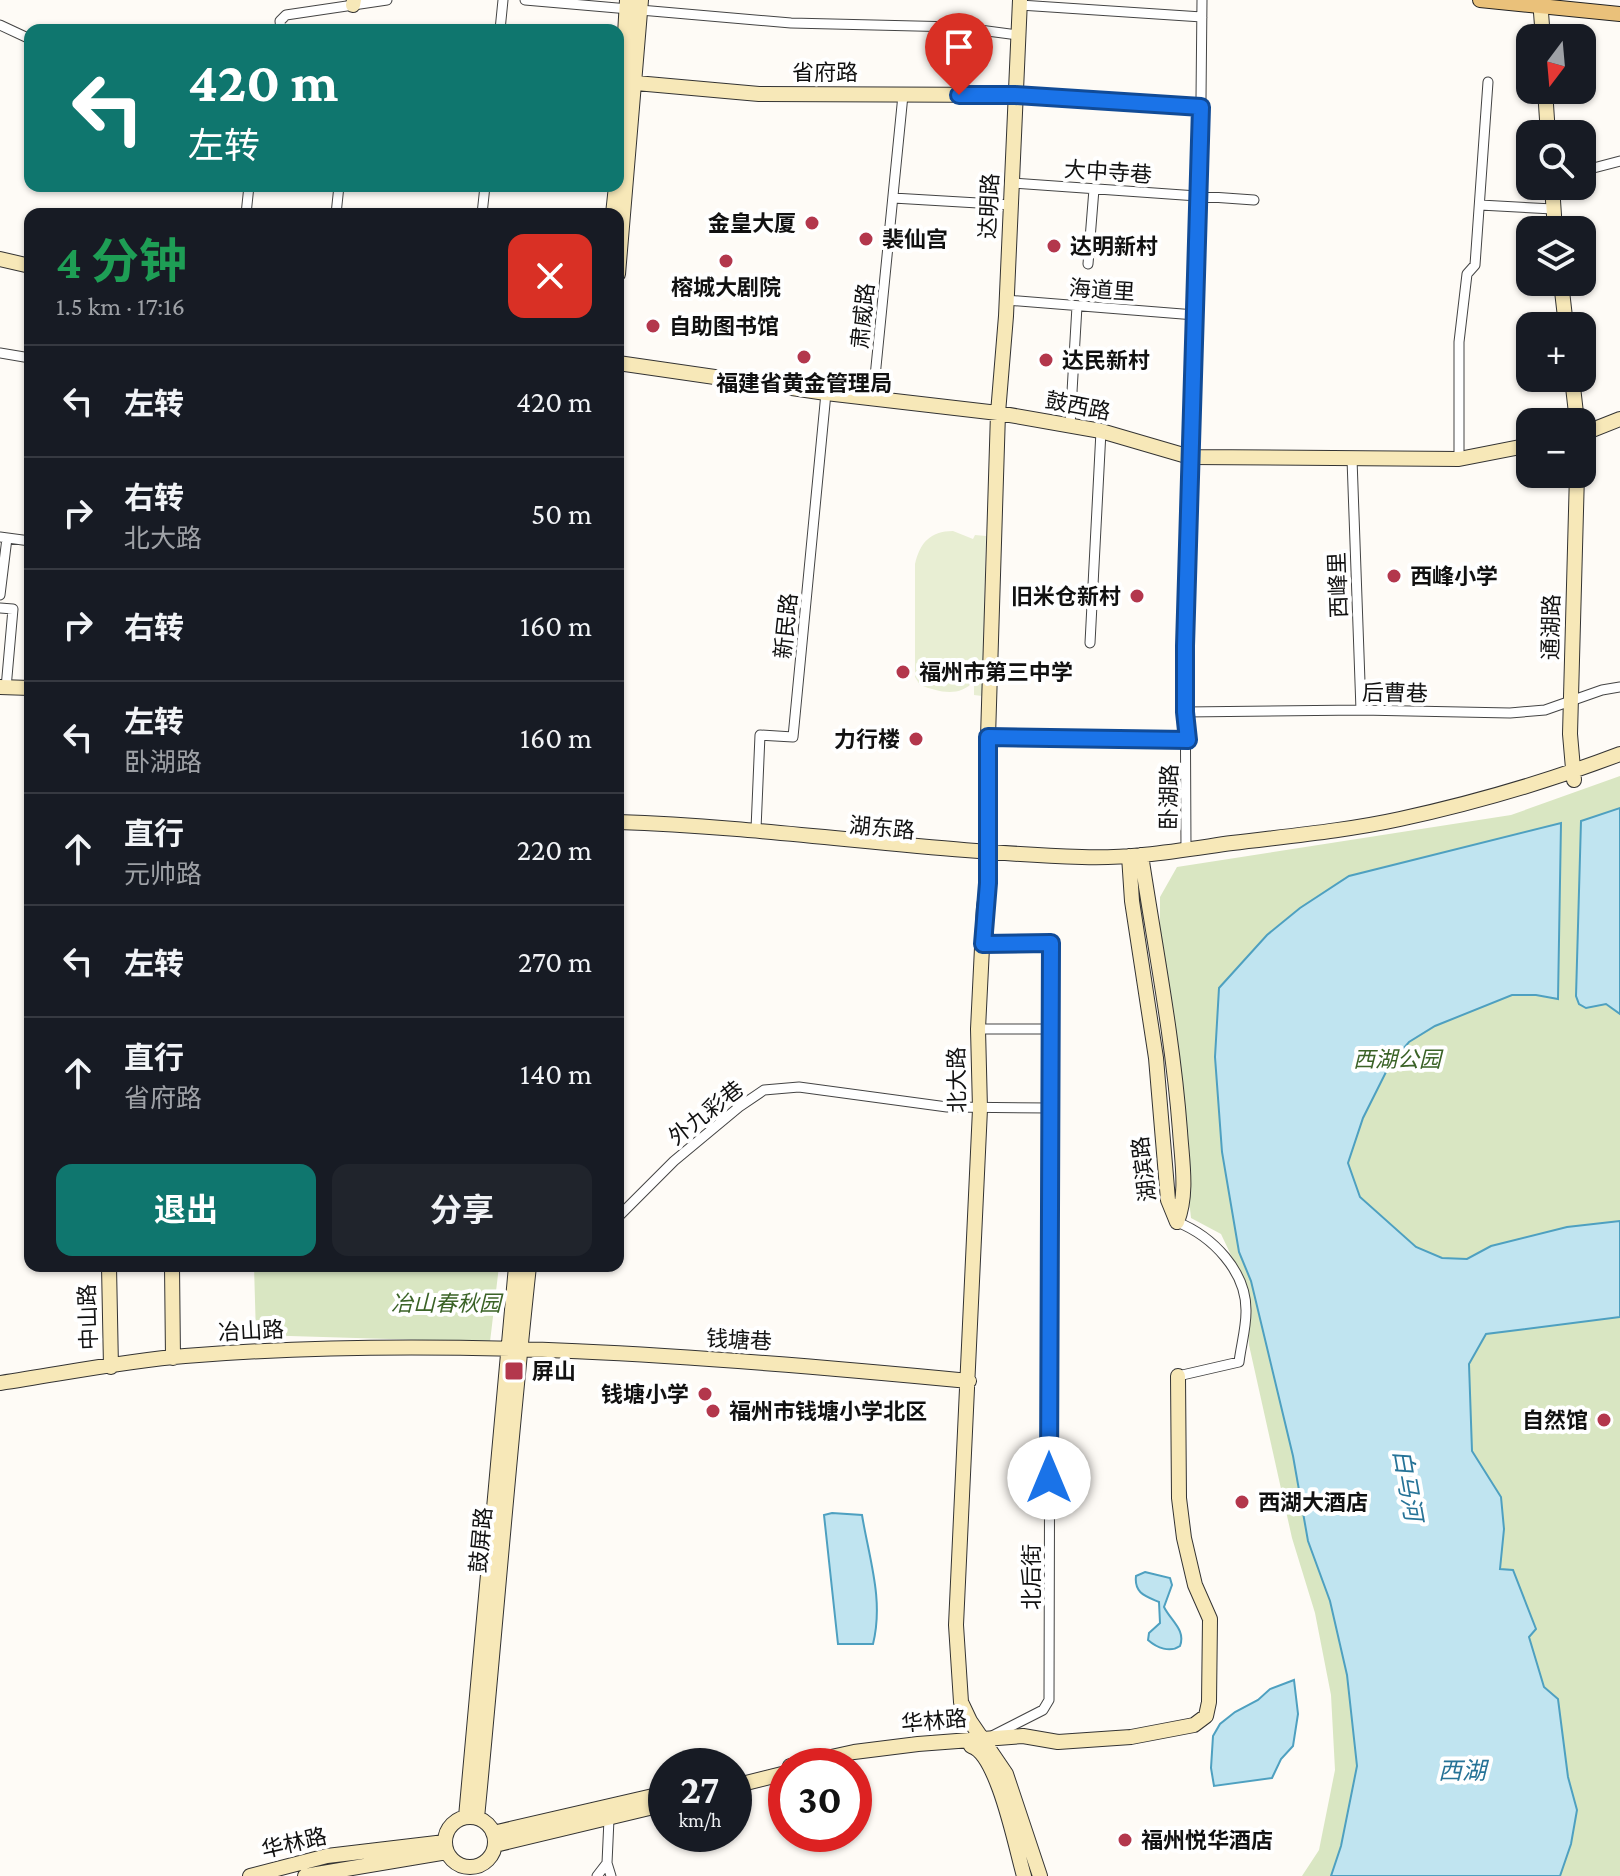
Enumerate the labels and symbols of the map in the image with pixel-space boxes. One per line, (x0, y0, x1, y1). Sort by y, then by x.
pin (925, 13, 993, 95)
north arrow (1516, 24, 1596, 104)
street label: 省府路 (792, 60, 858, 85)
street label: 大中寺巷 (1063, 156, 1153, 188)
street label: 达明路 (975, 172, 1003, 240)
place label: 金皇大厦 (708, 211, 796, 236)
marker: 金皇大厦 (803, 214, 821, 232)
place label: 裴仙宫 (882, 227, 948, 252)
marker: 裴仙宫 (857, 230, 875, 248)
place label: 达明新村 (1070, 234, 1158, 259)
marker: 达明新村 (1045, 237, 1063, 255)
marker: 榕城大剧院 (717, 252, 735, 270)
place label: 榕城大剧院 (671, 275, 781, 300)
street label: 海道里 (1068, 275, 1136, 305)
street label: 肃威路 (847, 282, 879, 350)
place label: 自助图书馆 (669, 314, 779, 339)
marker: 自助图书馆 (644, 317, 662, 335)
marker: 福建省黄金管理局 (795, 348, 813, 366)
place label: 达民新村 (1062, 348, 1150, 373)
marker: 达民新村 (1037, 351, 1055, 369)
place label: 福建省黄金管理局 (716, 371, 892, 396)
street label: 鼓西路 (1043, 387, 1113, 425)
street label: 西峰里 (1324, 552, 1352, 618)
place label: 西峰小学 (1410, 564, 1498, 589)
marker: 西峰小学 (1385, 567, 1403, 585)
place label: 旧米仓新村 (1011, 584, 1121, 609)
marker: 旧米仓新村 (1128, 587, 1146, 605)
street label: 新民路 (770, 592, 802, 660)
street label: 通湖路 (1538, 594, 1564, 660)
place label: 福州市第三中学 (919, 660, 1073, 685)
marker: 福州市第三中学 (894, 663, 912, 681)
street label: 后曹巷 (1362, 680, 1428, 706)
place label: 力行楼 (834, 727, 900, 752)
marker: 力行楼 (907, 730, 925, 748)
street label: 卧湖路 (1156, 764, 1182, 830)
street label: 湖东路 (848, 813, 916, 843)
street label: 北大路 (944, 1047, 970, 1113)
park label: 西湖公园 (1353, 1047, 1444, 1072)
street label: 外九彩巷 (664, 1076, 748, 1150)
street label: 湖滨路 (1128, 1135, 1160, 1203)
street label: 中山路 (74, 1284, 102, 1350)
park label: 冶山春秋园 (391, 1291, 504, 1316)
street label: 冶山路 (217, 1317, 285, 1345)
street label: 钱塘巷 (705, 1326, 773, 1354)
place label: 屏山 (532, 1359, 576, 1384)
marker: 屏山 (503, 1360, 525, 1382)
place label: 钱塘小学 (601, 1382, 689, 1407)
marker: 钱塘小学 (696, 1385, 714, 1403)
place label: 福州市钱塘小学北区 (729, 1399, 927, 1424)
marker: 福州市钱塘小学北区 (704, 1402, 722, 1420)
place label: 自然馆 (1522, 1408, 1588, 1433)
marker: 自然馆 (1595, 1411, 1613, 1429)
position arrow (1007, 1436, 1091, 1520)
water label: 白马河 (1388, 1447, 1428, 1527)
place label: 西湖大酒店 (1258, 1490, 1368, 1515)
marker: 西湖大酒店 (1233, 1493, 1251, 1511)
street label: 鼓屏路 (466, 1506, 496, 1574)
street label: 北后街 (1019, 1544, 1044, 1610)
street label: 华林路 (900, 1706, 968, 1736)
speed limit sign: 30 (768, 1748, 872, 1852)
water label: 西湖 (1438, 1757, 1490, 1784)
street label: 华林路 (259, 1823, 329, 1863)
place label: 福州悦华酒店 (1141, 1828, 1273, 1853)
marker: 福州悦华酒店 (1116, 1831, 1134, 1849)

